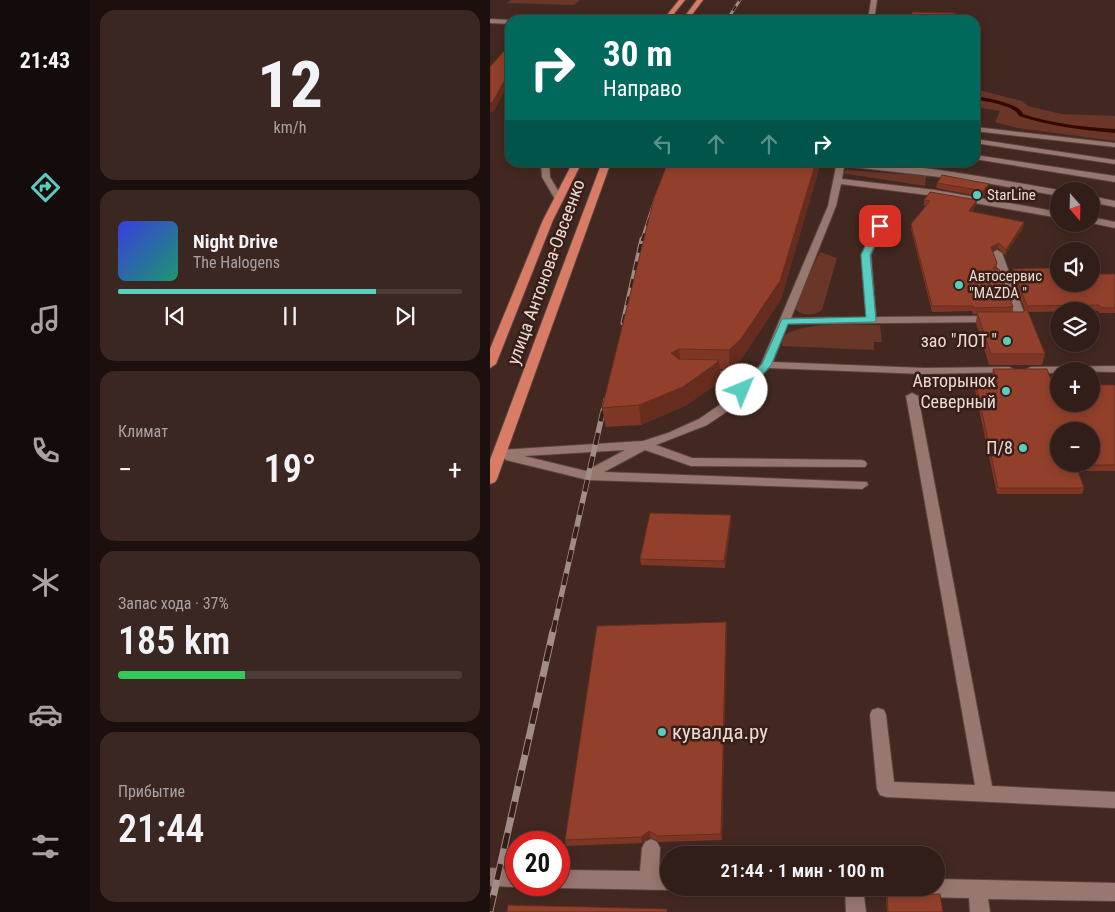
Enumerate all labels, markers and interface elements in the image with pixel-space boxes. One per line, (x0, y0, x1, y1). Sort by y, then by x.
text: 30 m (603, 34, 672, 75)
icon: right (520, 35, 585, 100)
text: 12 (257, 47, 323, 123)
text: 21:43 (20, 48, 70, 73)
text: Направо (603, 76, 682, 101)
text: km/h (274, 118, 306, 137)
icon: left (649, 130, 677, 158)
icon: ahead (702, 130, 730, 158)
icon: ahead (755, 130, 783, 158)
icon: right (808, 130, 836, 158)
icon: directions (28, 170, 63, 205)
street label: улица Антонова-Овсеенко (502, 176, 589, 367)
north arrow (1050, 182, 1100, 232)
map controls (1050, 182, 1100, 472)
place label: StarLine (987, 186, 1036, 204)
marker: StarLine (971, 189, 983, 201)
pin (859, 205, 901, 247)
icon: arrive (866, 212, 894, 240)
text: Night Drive (193, 230, 278, 253)
button: sound (1050, 242, 1100, 292)
text: The Halogens (193, 253, 280, 272)
place label: Автосервис "MAZDA " (969, 267, 1042, 302)
marker: Автосервис "MAZDA " (953, 279, 965, 291)
icon: music (28, 302, 63, 337)
icon: previous (161, 302, 189, 330)
icon: pause (276, 302, 304, 330)
icon: next (391, 302, 419, 330)
button: layers (1050, 302, 1100, 352)
place label: зао "ЛОТ " (921, 330, 997, 351)
marker: зао "ЛОТ " (1001, 335, 1013, 347)
button: + (1050, 362, 1100, 412)
position arrow (715, 363, 767, 415)
place label: Авторынок Северный (912, 370, 996, 412)
marker: Авторынок Северный (1000, 385, 1012, 397)
text: Климат (118, 422, 168, 441)
button: − (1050, 422, 1100, 472)
icon: phone (28, 433, 63, 468)
place label: П/8 (986, 437, 1013, 458)
marker: П/8 (1017, 442, 1029, 454)
text: 19° (264, 447, 316, 491)
text: − (118, 453, 132, 486)
text: + (448, 453, 462, 486)
icon: climate (28, 565, 63, 600)
text: Запас хода · 37% (118, 594, 229, 613)
text: 185 km (118, 619, 230, 663)
icon: car (28, 697, 63, 732)
place label: кувалда.ру (672, 720, 768, 744)
marker: кувалда.ру (656, 726, 668, 738)
text: Прибытие (118, 782, 185, 801)
text: 21:44 (118, 807, 204, 851)
icon: filters (28, 829, 63, 864)
speed limit sign: 20 (505, 831, 570, 896)
text: 21:44 · 1 мин · 100 m (721, 859, 884, 882)

